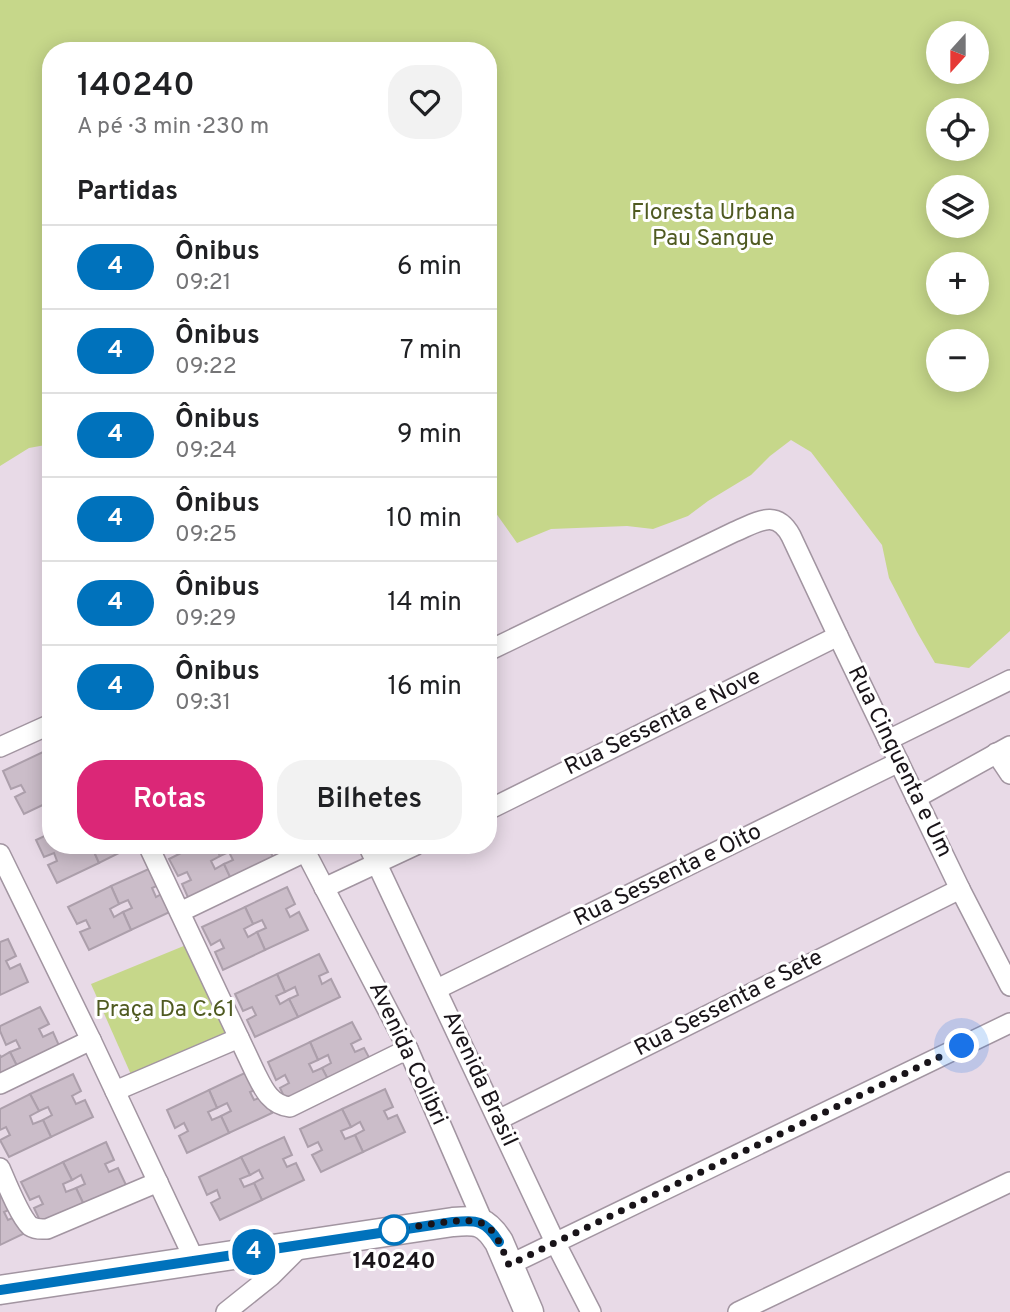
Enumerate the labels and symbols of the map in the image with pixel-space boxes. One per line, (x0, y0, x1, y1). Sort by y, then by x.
north arrow (926, 21, 989, 84)
park label: Floresta Urbana Pau Sangue (631, 199, 795, 254)
street label: Rua Cinquenta e Um (840, 661, 958, 863)
street label: Rua Sessenta e Nove (560, 663, 766, 783)
street label: Rua Sessenta e Oito (569, 818, 767, 934)
street label: Rua Sessenta e Sete (630, 944, 828, 1064)
street label: Avenida Colibri (361, 978, 453, 1130)
park label: Praça Da C.61 (95, 996, 235, 1025)
street label: Avenida Brasil (435, 1007, 523, 1151)
your location (944, 1028, 979, 1063)
marker: 140240 (379, 1215, 409, 1245)
line badge: 4 (231, 1229, 277, 1275)
place label: 140240 (352, 1248, 436, 1277)

